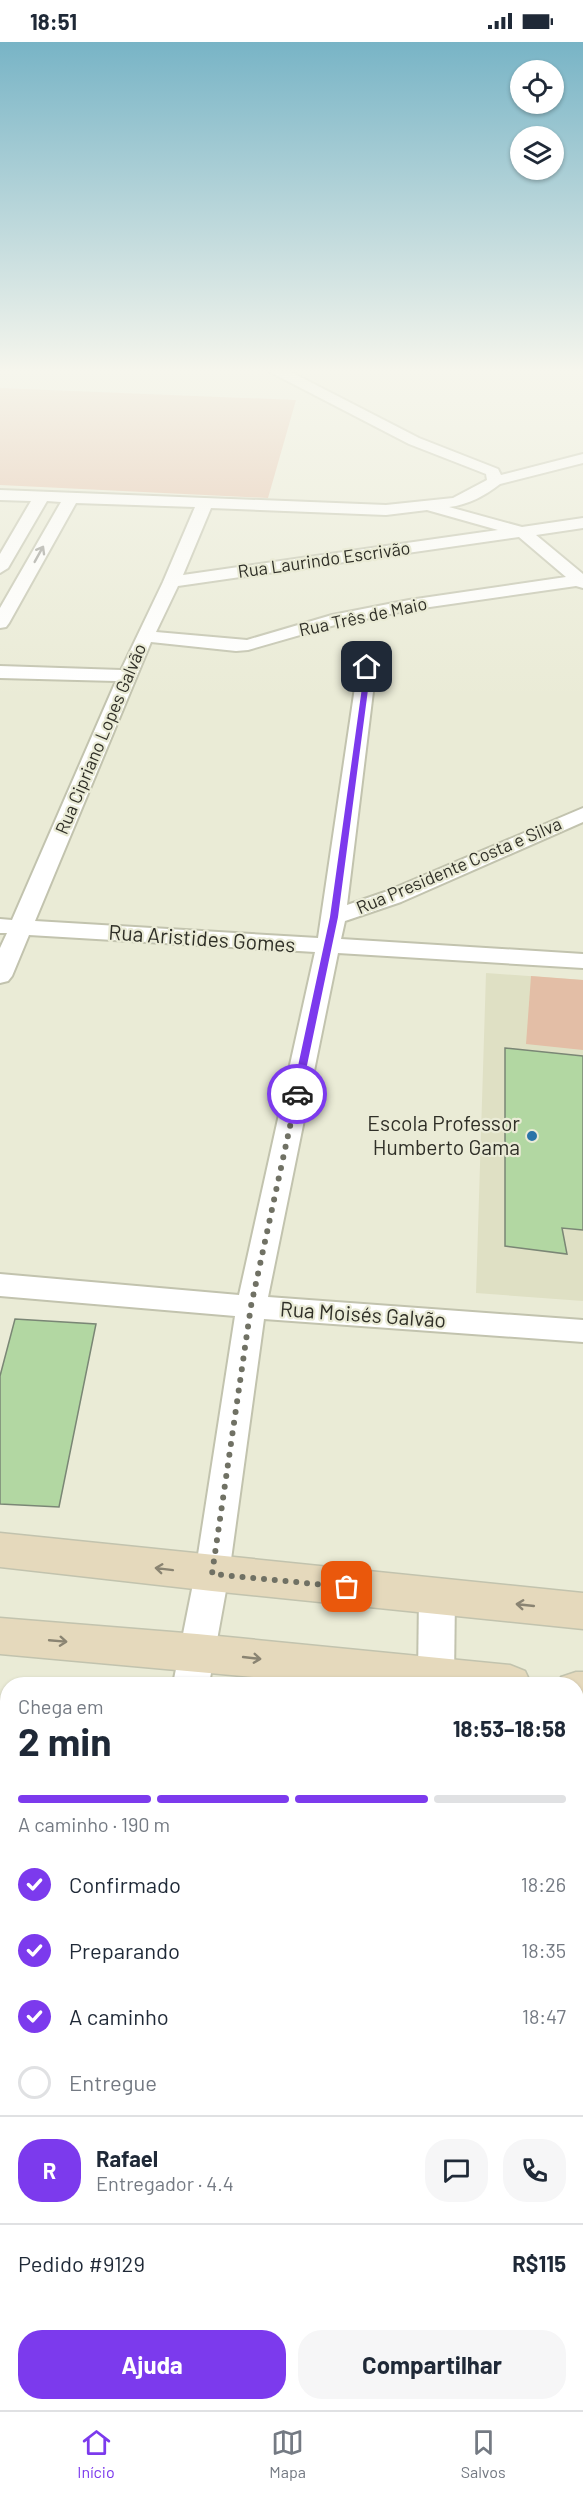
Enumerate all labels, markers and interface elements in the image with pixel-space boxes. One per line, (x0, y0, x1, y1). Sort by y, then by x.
text: 18:51 (30, 8, 77, 34)
map controls (510, 60, 564, 180)
button: locate (510, 60, 564, 114)
button: layers (510, 126, 564, 180)
street label: Rua Laurindo Escrivão (236, 536, 411, 582)
one-way arrow (33, 546, 45, 563)
street label: Rua Três de Maio (297, 592, 429, 640)
street label: Rua Cipriano Lopes Galvão (50, 640, 150, 837)
pin (341, 641, 392, 692)
icon: home (350, 650, 383, 683)
street label: Rua Presidente Costa e Silva (353, 812, 564, 918)
street label: Rua Aristides Gomes (108, 919, 296, 957)
courier (267, 1064, 327, 1124)
icon: car (281, 1078, 314, 1111)
place label: Escola Professor Humberto Gama (367, 1110, 520, 1159)
marker: Escola Professor Humberto Gama (525, 1129, 539, 1143)
street label: Rua Moisés Galvão (279, 1295, 447, 1332)
pin (321, 1561, 372, 1612)
one-way arrow (154, 1563, 174, 1574)
icon: bag (330, 1570, 363, 1603)
one-way arrow (515, 1599, 535, 1610)
one-way arrow (48, 1636, 68, 1647)
one-way arrow (242, 1653, 262, 1664)
text: Chega em (18, 1694, 104, 1718)
text: 18:53–18:58 (453, 1715, 566, 1741)
text: 2 min (18, 1717, 111, 1764)
text: A caminho · 190 m (18, 1812, 170, 1836)
icon: check (18, 1868, 51, 1901)
text: Confirmado (69, 1871, 181, 1897)
text: 18:26 (521, 1872, 566, 1896)
icon: check (18, 1934, 51, 1967)
text: Preparando (69, 1937, 180, 1963)
text: 18:35 (521, 1938, 566, 1962)
icon: check (18, 2000, 51, 2033)
text: A caminho (69, 2003, 169, 2029)
text: 18:47 (522, 2004, 566, 2028)
text: Entregue (69, 2069, 157, 2095)
button: chat (425, 2139, 488, 2202)
button: phone (503, 2139, 566, 2202)
text: Rafael (96, 2145, 158, 2171)
text: R (43, 2157, 56, 2183)
text: Entregador · 4.4 (96, 2171, 234, 2195)
text: Pedido #9129 (18, 2250, 145, 2276)
text: R$115 (512, 2250, 566, 2276)
button: Ajuda (18, 2330, 286, 2399)
button: Compartilhar (298, 2330, 566, 2399)
tab: Início (77, 2426, 115, 2481)
tab: Mapa (269, 2426, 306, 2481)
tab: Salvos (461, 2426, 506, 2481)

